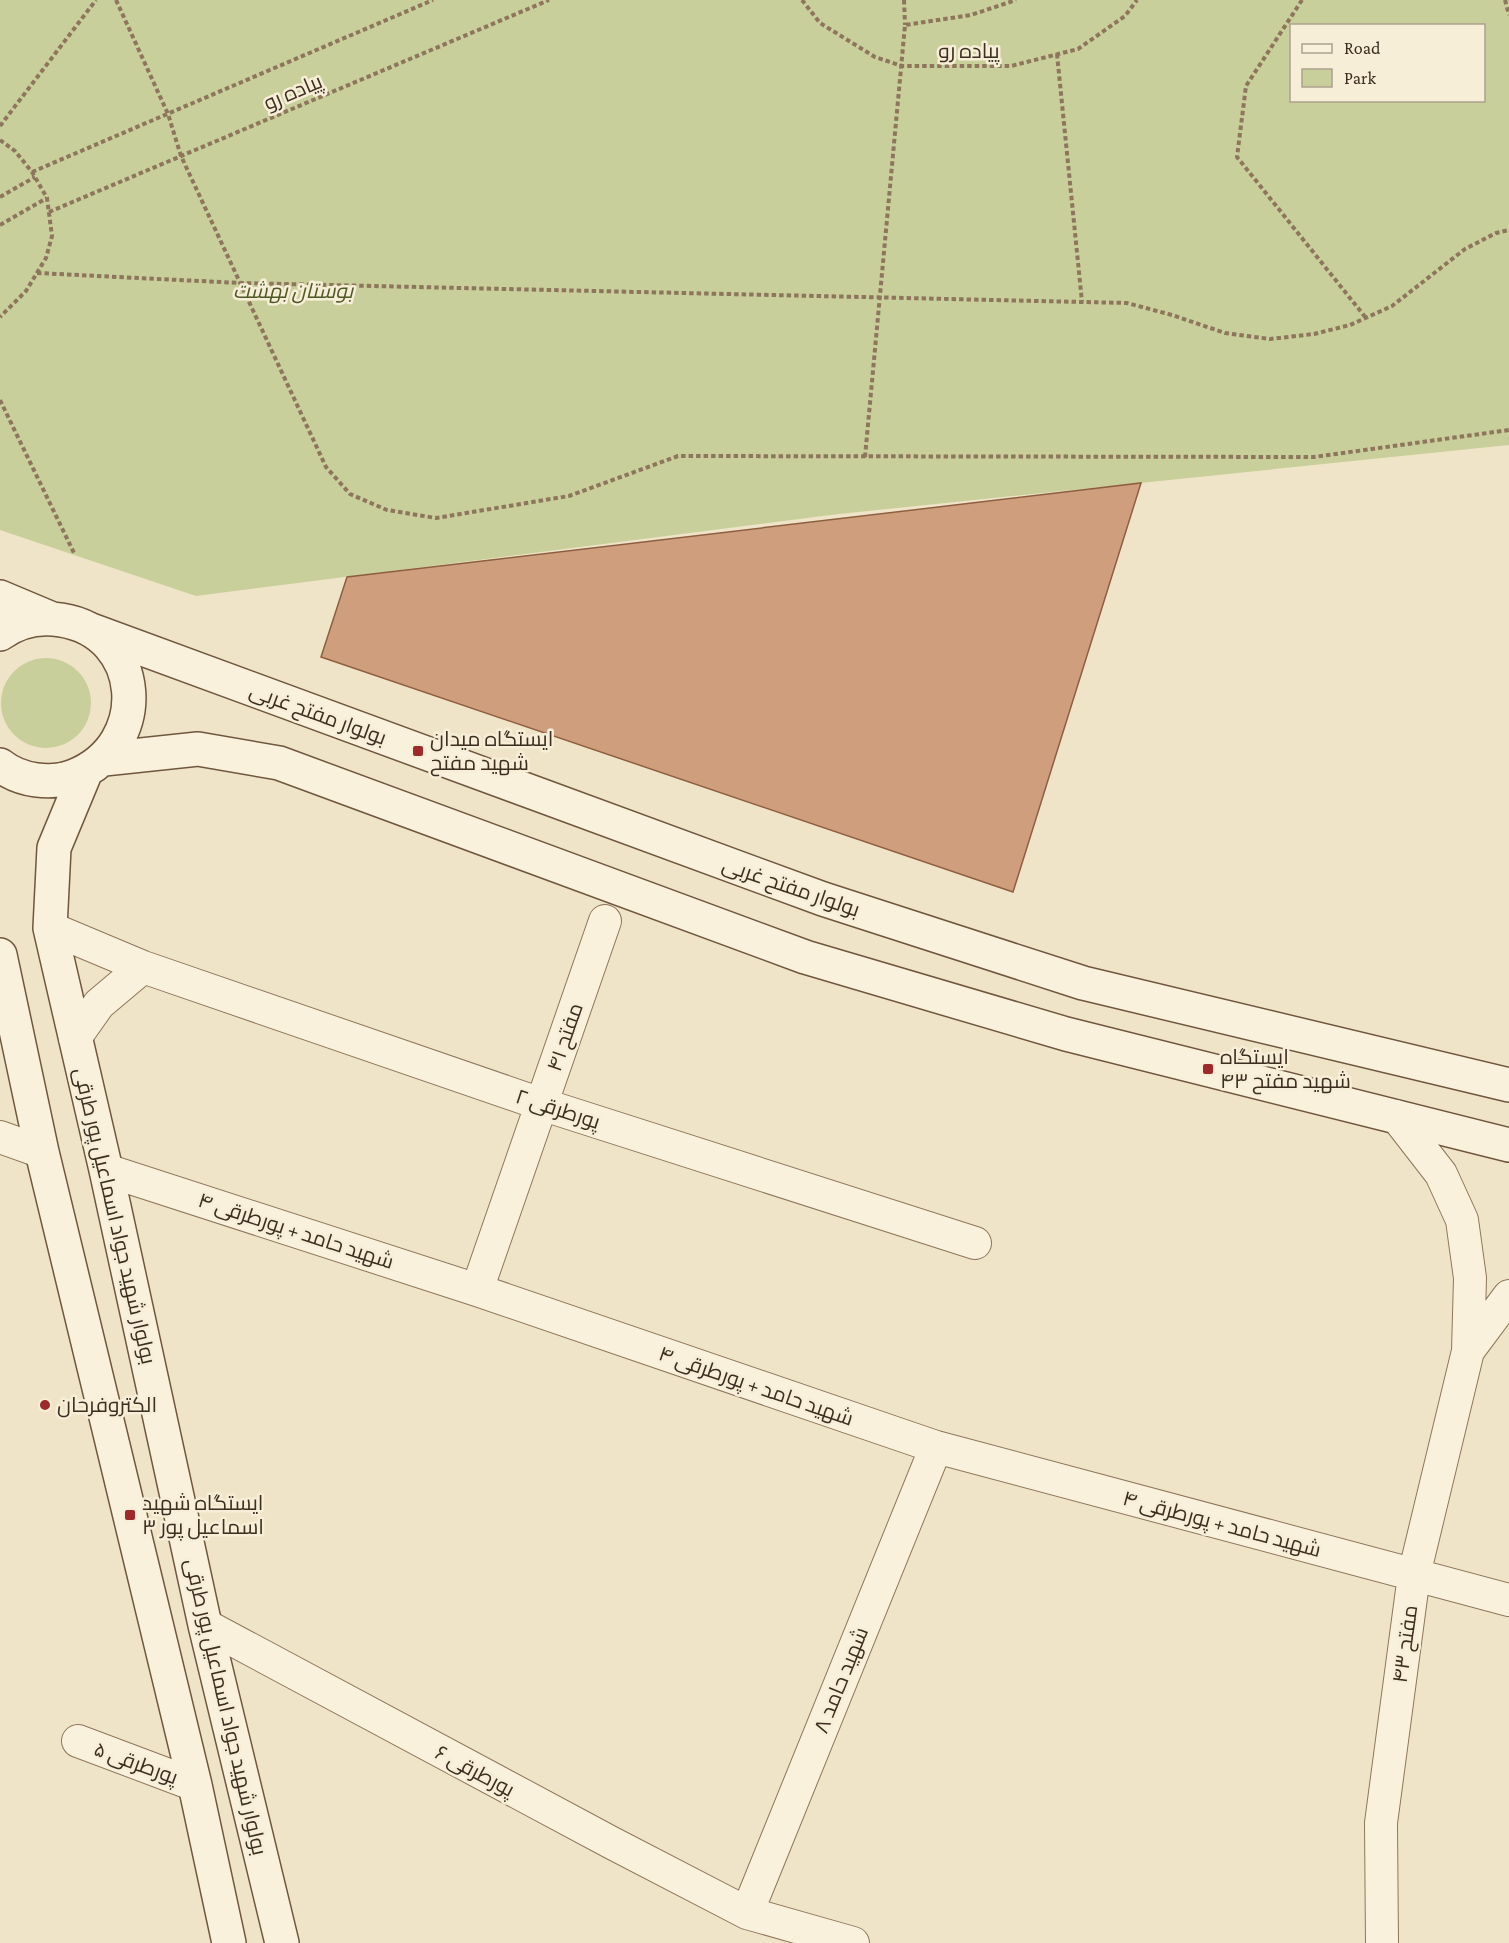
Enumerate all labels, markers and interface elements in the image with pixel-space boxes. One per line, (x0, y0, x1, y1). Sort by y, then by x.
legend (1290, 24, 1485, 102)
text: Road (1344, 38, 1381, 58)
street label: پیاده رو (938, 39, 1000, 65)
text: Park (1344, 68, 1376, 88)
street label: پیاده رو (260, 69, 327, 117)
park label: بوستان بهشت (233, 279, 354, 304)
street label: بولوار مفتح غربی (246, 678, 390, 752)
place label: ایستگاه میدان شهید مفتح (430, 727, 553, 777)
marker: ایستگاه میدان شهید مفتح (411, 744, 425, 758)
street label: بولوار مفتح غربی (718, 852, 863, 924)
street label: مفتح ۴۱ (542, 1000, 590, 1075)
place label: ایستگاه شهید مفتح ۴۳ (1220, 1045, 1351, 1095)
marker: ایستگاه شهید مفتح ۴۳ (1201, 1062, 1215, 1076)
street label: بولوار شهید جواد اسماعیل پور طرقی (67, 1065, 161, 1367)
street label: پورطرقی ۲ (512, 1084, 604, 1136)
street label: شهید حامد + پورطرقی ۴ (195, 1188, 397, 1276)
street label: شهید حامد + پورطرقی ۴ (655, 1341, 856, 1432)
place label: الکتروفرحان (57, 1393, 157, 1418)
marker: الکتروفرحان (38, 1398, 52, 1412)
street label: شهید حامد + پورطرقی ۴ (1120, 1486, 1324, 1564)
place label: ایستگاه شهید اسماعیل پور ۳ (142, 1491, 264, 1541)
marker: ایستگاه شهید اسماعیل پور ۳ (123, 1508, 137, 1522)
street label: بولوار شهید جواد اسماعیل پور طرقی (178, 1556, 272, 1858)
street label: مفتح ۴۳ (1388, 1604, 1424, 1685)
street label: شهید حامد ۸ (809, 1623, 874, 1737)
street label: پورطرقی ۵ (90, 1737, 182, 1791)
street label: پورطرقی ۶ (430, 1740, 519, 1804)

